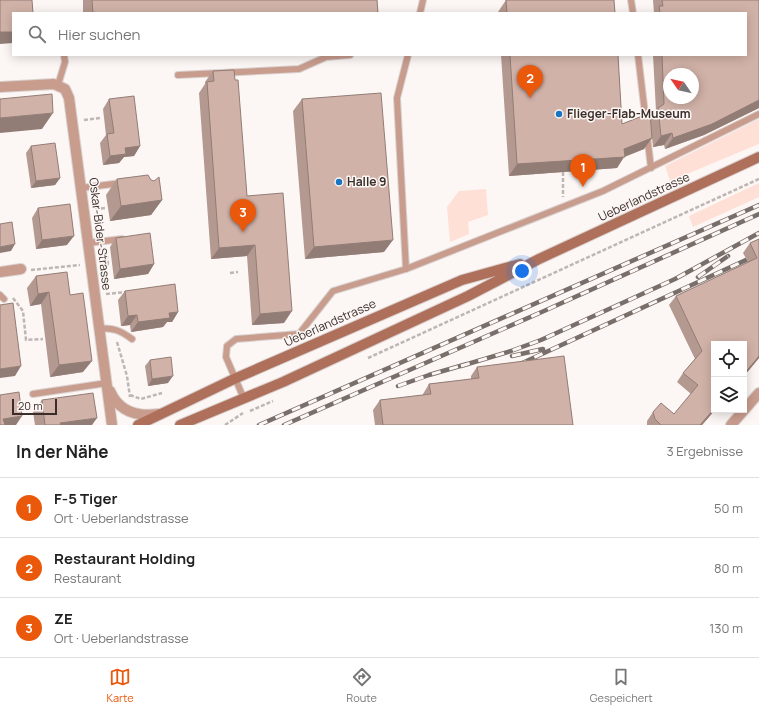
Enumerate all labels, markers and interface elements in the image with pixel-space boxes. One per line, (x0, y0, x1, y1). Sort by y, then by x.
search box (12, 12, 747, 56)
icon: search (26, 23, 48, 45)
text: Hier suchen (58, 24, 140, 45)
pin: 2 (517, 65, 543, 98)
north arrow (663, 68, 699, 104)
place label: Flieger-Flab-Museum (567, 105, 691, 122)
marker: Flieger-Flab-Museum (554, 109, 564, 119)
pin: 1 (570, 154, 596, 187)
street label: Ueberlandstrasse (595, 168, 692, 225)
place label: Halle 9 (347, 173, 386, 190)
street label: Oskar-Bider-Strasse (85, 177, 116, 291)
marker: Halle 9 (334, 177, 344, 187)
pin: 3 (230, 199, 256, 232)
your location (512, 261, 532, 281)
street label: Ueberlandstrasse (281, 295, 378, 350)
map controls (711, 341, 747, 413)
button: locate (711, 341, 747, 377)
button: layers (711, 377, 747, 413)
scale bar (12, 397, 57, 416)
text: 20 m (18, 398, 43, 413)
text: In der Nähe (16, 440, 109, 463)
text: 3 Ergebnisse (666, 442, 743, 460)
text: F-5 Tiger (54, 488, 118, 509)
text: 1 (26, 499, 32, 517)
text: 50 m (714, 499, 743, 517)
text: Ort · Ueberlandstrasse (54, 509, 189, 527)
text: Restaurant Holding (54, 548, 195, 569)
text: 2 (25, 559, 33, 577)
text: 80 m (714, 559, 743, 577)
text: Restaurant (54, 569, 121, 587)
text: ZE (54, 608, 73, 629)
text: 3 (25, 619, 33, 637)
text: 130 m (709, 619, 743, 637)
text: Ort · Ueberlandstrasse (54, 629, 189, 647)
tab: Karte (106, 666, 134, 705)
tab: Route (346, 666, 377, 705)
tab: Gespeichert (590, 666, 653, 705)

